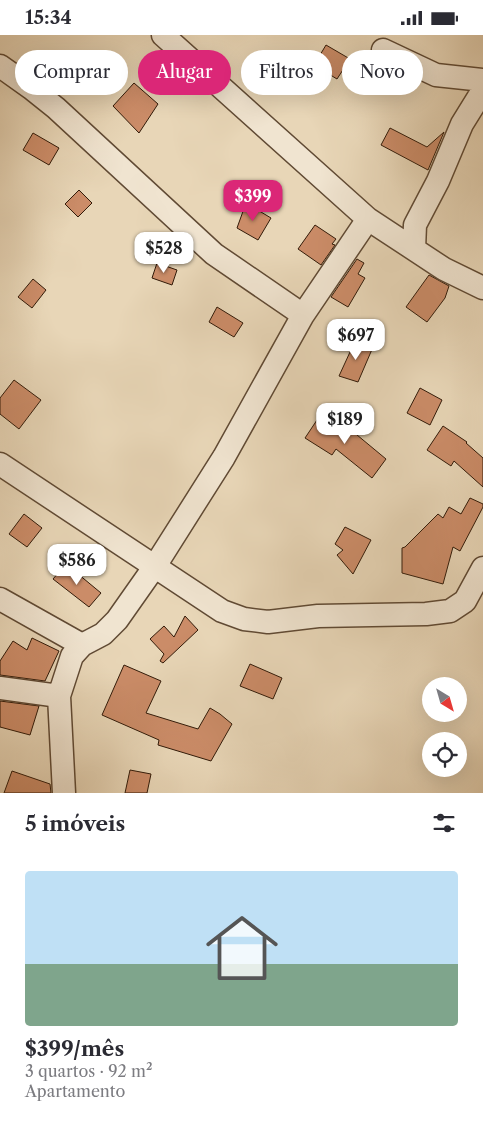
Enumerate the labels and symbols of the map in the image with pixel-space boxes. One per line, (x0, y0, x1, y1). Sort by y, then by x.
pin: $399 (223, 179, 283, 222)
pin: $528 (134, 231, 194, 274)
pin: $697 (326, 319, 386, 361)
pin: $189 (315, 403, 375, 445)
pin: $586 (47, 543, 107, 586)
north arrow (422, 677, 468, 723)

